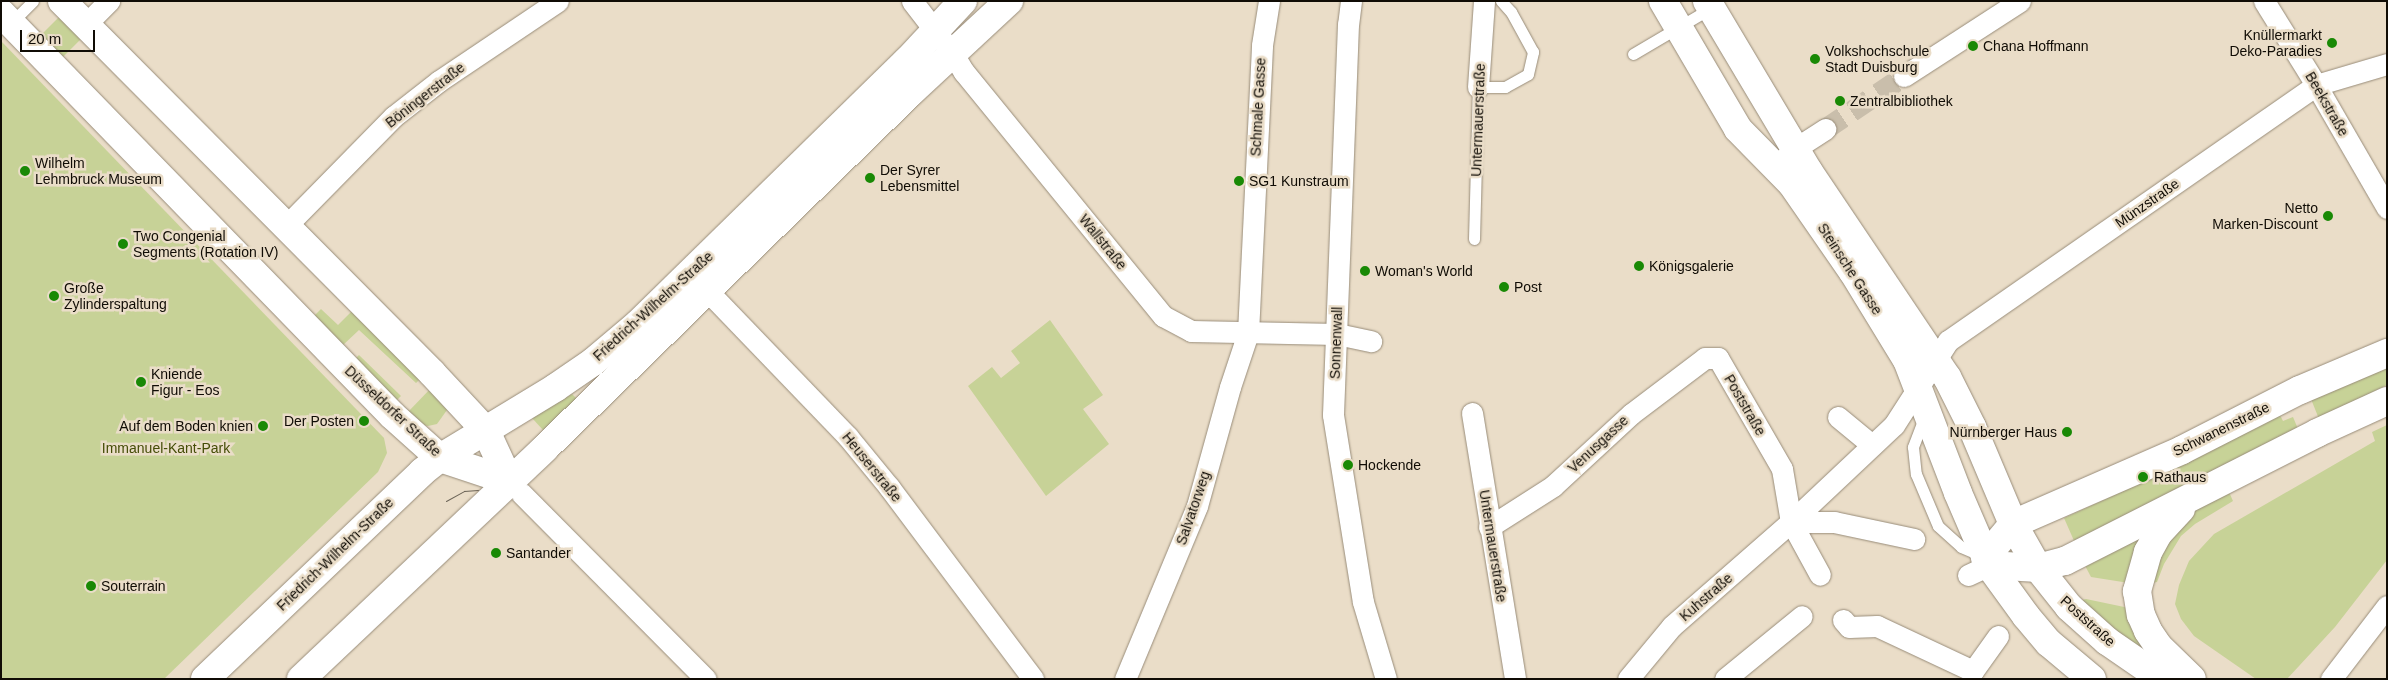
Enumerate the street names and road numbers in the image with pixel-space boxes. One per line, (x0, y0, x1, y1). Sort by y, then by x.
street label: Schmale Gasse (1247, 57, 1269, 157)
street label: Böningerstraße (382, 59, 468, 131)
street label: Untermauerstraße (1468, 63, 1488, 177)
street label: Beekstraße (2302, 69, 2352, 139)
street label: Münzstraße (2112, 175, 2182, 231)
street label: Wallstraße (1076, 211, 1130, 273)
street label: Steinsche Gasse (1814, 220, 1886, 318)
street label: Friedrich-Wilhelm-Straße (590, 248, 716, 364)
street label: Sonnenwall (1326, 307, 1346, 379)
street label: Düsseldorfer Straße (341, 362, 445, 460)
street label: Poststraße (1721, 371, 1769, 439)
street label: Schwanenstraße (2170, 398, 2272, 460)
street label: Venusgasse (1564, 412, 1632, 476)
street label: Heuserstraße (839, 429, 905, 505)
street label: Salvatorweg (1173, 469, 1213, 547)
street label: Untermauerstraße (1476, 489, 1510, 603)
street label: Friedrich-Wilhelm-Straße (273, 494, 397, 614)
street label: Kuhstraße (1676, 569, 1736, 625)
street label: Poststraße (2057, 592, 2119, 650)

